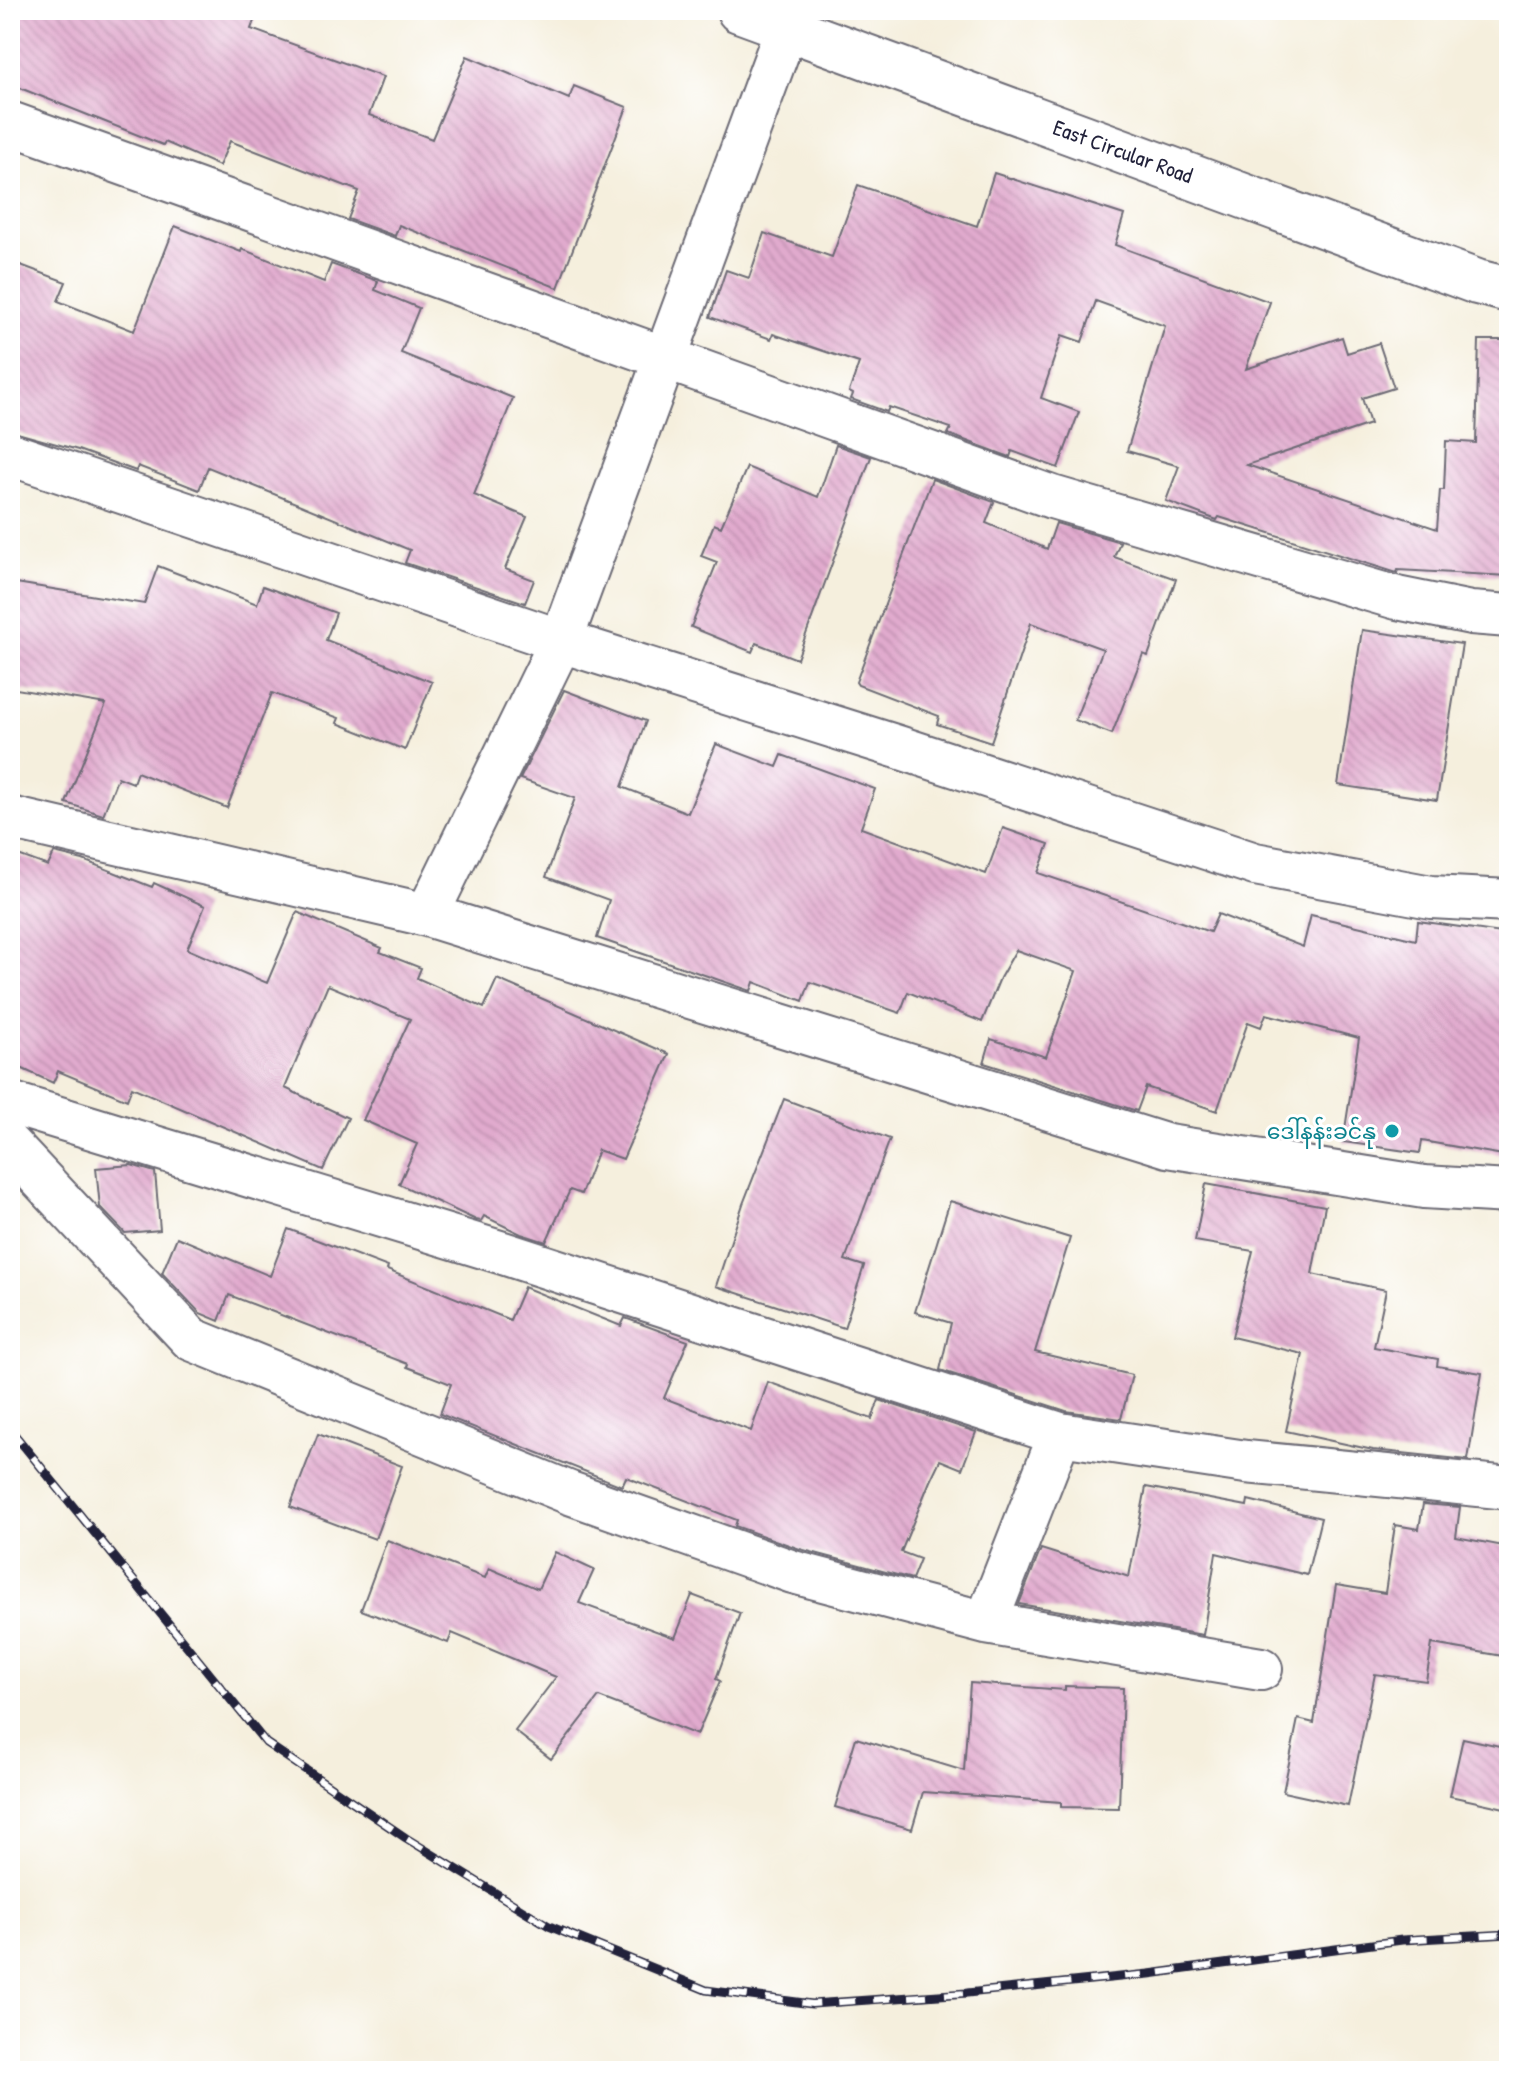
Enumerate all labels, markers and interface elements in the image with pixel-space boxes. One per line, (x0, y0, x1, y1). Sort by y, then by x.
street label: East Circular Road (1049, 112, 1197, 190)
place label: ဒေါ်နန်းခင်နု (1267, 1116, 1376, 1149)
marker: ဒေါ်နန်းခင်နု (1383, 1122, 1401, 1140)

